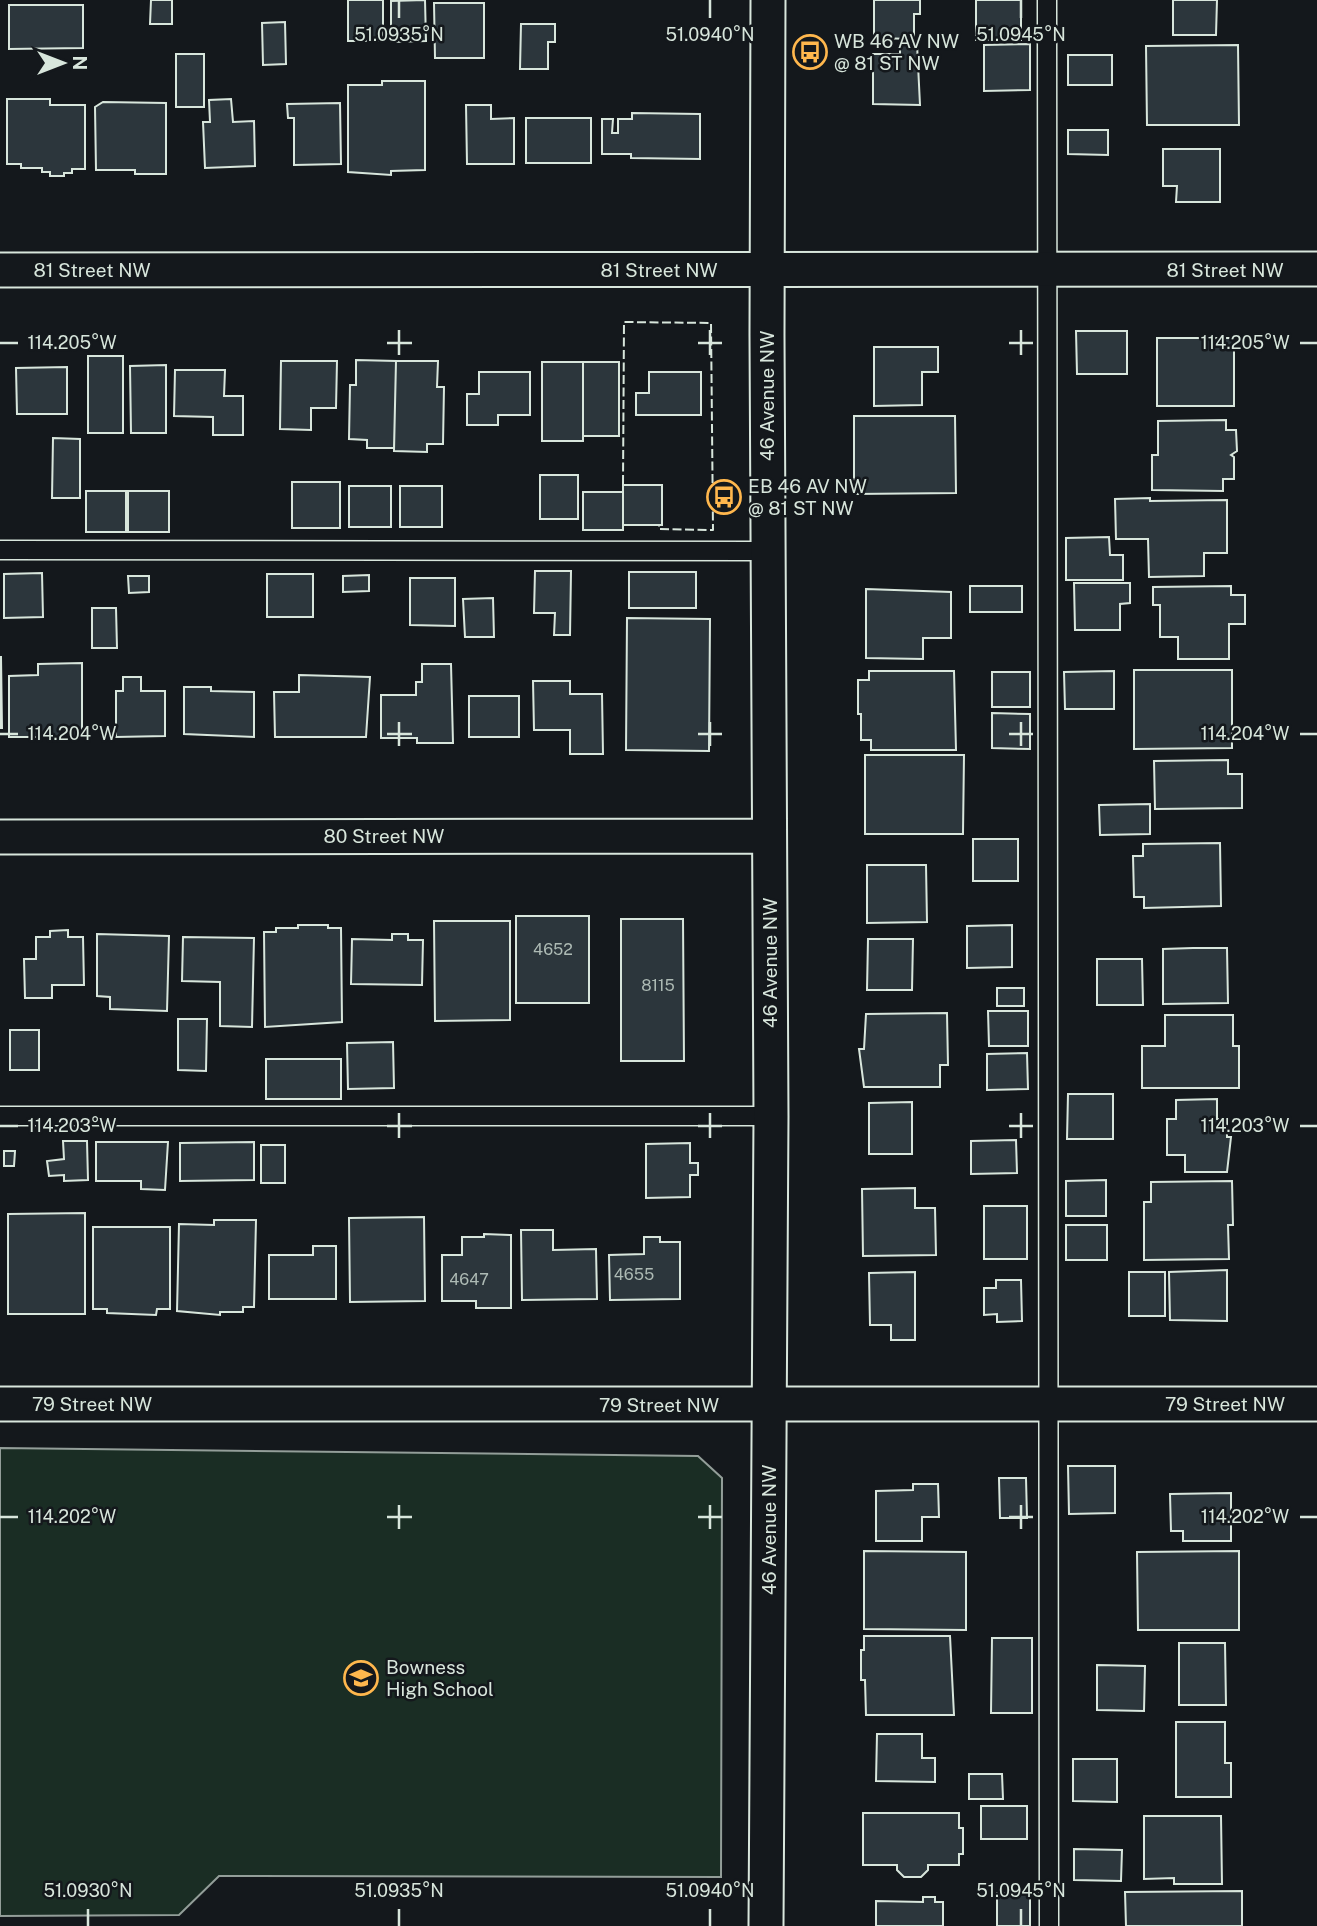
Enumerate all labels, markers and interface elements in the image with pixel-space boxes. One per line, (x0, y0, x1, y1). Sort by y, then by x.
text: 51.0935°N (354, 24, 444, 45)
text: 51.0940°N (665, 24, 755, 45)
text: 51.0945°N (976, 24, 1066, 45)
north arrow (28, 28, 98, 98)
place label: WB 46 AV NW @ 81 ST NW (834, 30, 959, 74)
bus stop icon: WB 46 AV NW @ 81 ST NW (791, 33, 829, 71)
text: N (69, 56, 91, 70)
street label: 81 Street NW (33, 259, 151, 281)
street label: 81 Street NW (600, 259, 718, 281)
street label: 81 Street NW (1166, 259, 1284, 281)
street label: 46 Avenue NW (756, 331, 778, 461)
text: 114.205°W (27, 332, 117, 353)
text: 114.205°W (1200, 332, 1290, 353)
place label: EB 46 AV NW @ 81 ST NW (748, 475, 867, 519)
bus stop icon: EB 46 AV NW @ 81 ST NW (705, 478, 743, 516)
text: 114.204°W (28, 723, 116, 744)
text: 114.204°W (1201, 723, 1289, 744)
street label: 80 Street NW (324, 825, 444, 847)
street label: 46 Avenue NW (759, 898, 781, 1028)
house number: 4652 (533, 940, 573, 959)
house number: 8115 (641, 976, 675, 995)
text: 114.203°W (28, 1115, 116, 1136)
text: 114.203°W (1201, 1115, 1289, 1136)
house number: 4655 (614, 1265, 654, 1284)
house number: 4647 (449, 1270, 489, 1289)
street label: 79 Street NW (32, 1393, 152, 1415)
street label: 79 Street NW (1165, 1393, 1285, 1415)
street label: 79 Street NW (599, 1394, 719, 1416)
street label: 46 Avenue NW (758, 1465, 780, 1595)
text: 114.202°W (28, 1506, 116, 1527)
text: 114.202°W (1201, 1506, 1289, 1527)
place label: Bowness High School (386, 1656, 494, 1700)
school or university icon: Bowness High School (342, 1659, 380, 1697)
text: 51.0930°N (43, 1880, 133, 1901)
text: 51.0935°N (354, 1880, 444, 1901)
text: 51.0940°N (665, 1880, 755, 1901)
text: 51.0945°N (976, 1880, 1066, 1901)

